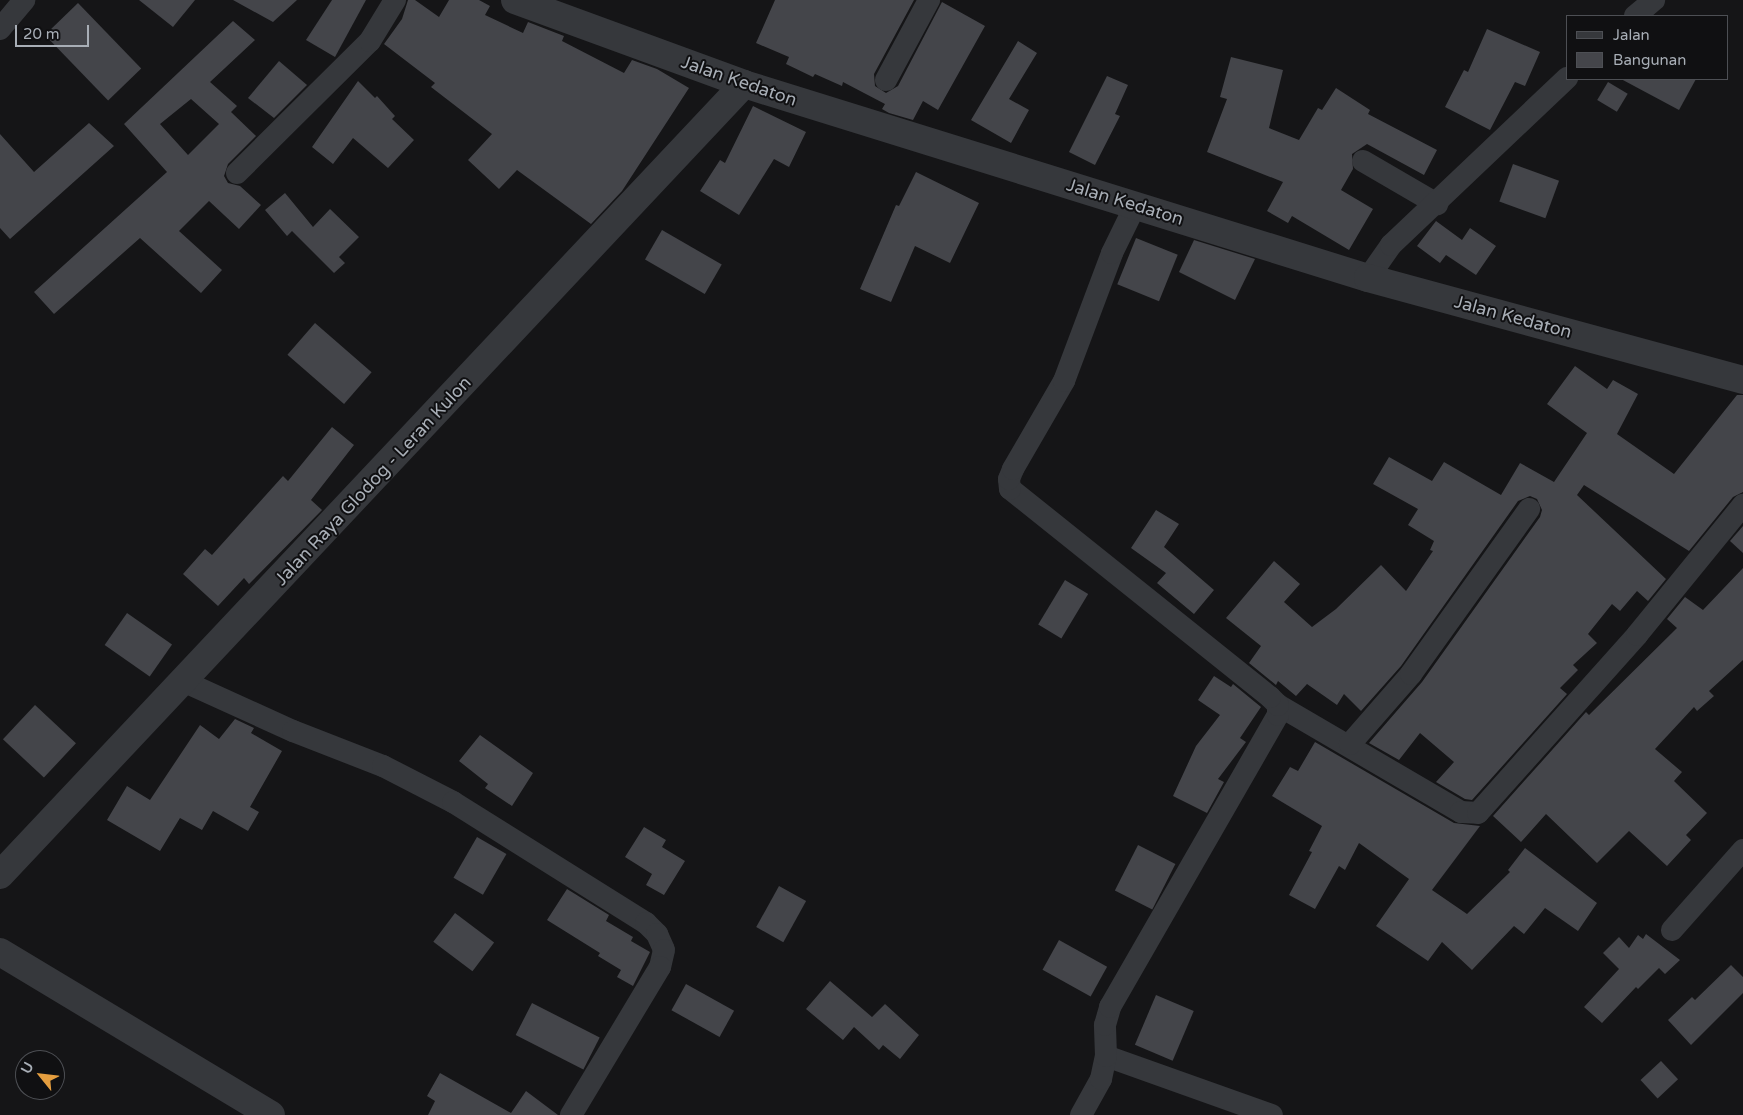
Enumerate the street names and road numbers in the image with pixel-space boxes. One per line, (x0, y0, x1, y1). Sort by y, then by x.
street label: Jalan Kedaton (678, 51, 800, 111)
street label: Jalan Kedaton (1064, 174, 1186, 230)
street label: Jalan Kedaton (1452, 291, 1574, 343)
street label: Jalan Raya Glodog - Leran Kulon (270, 372, 476, 590)

